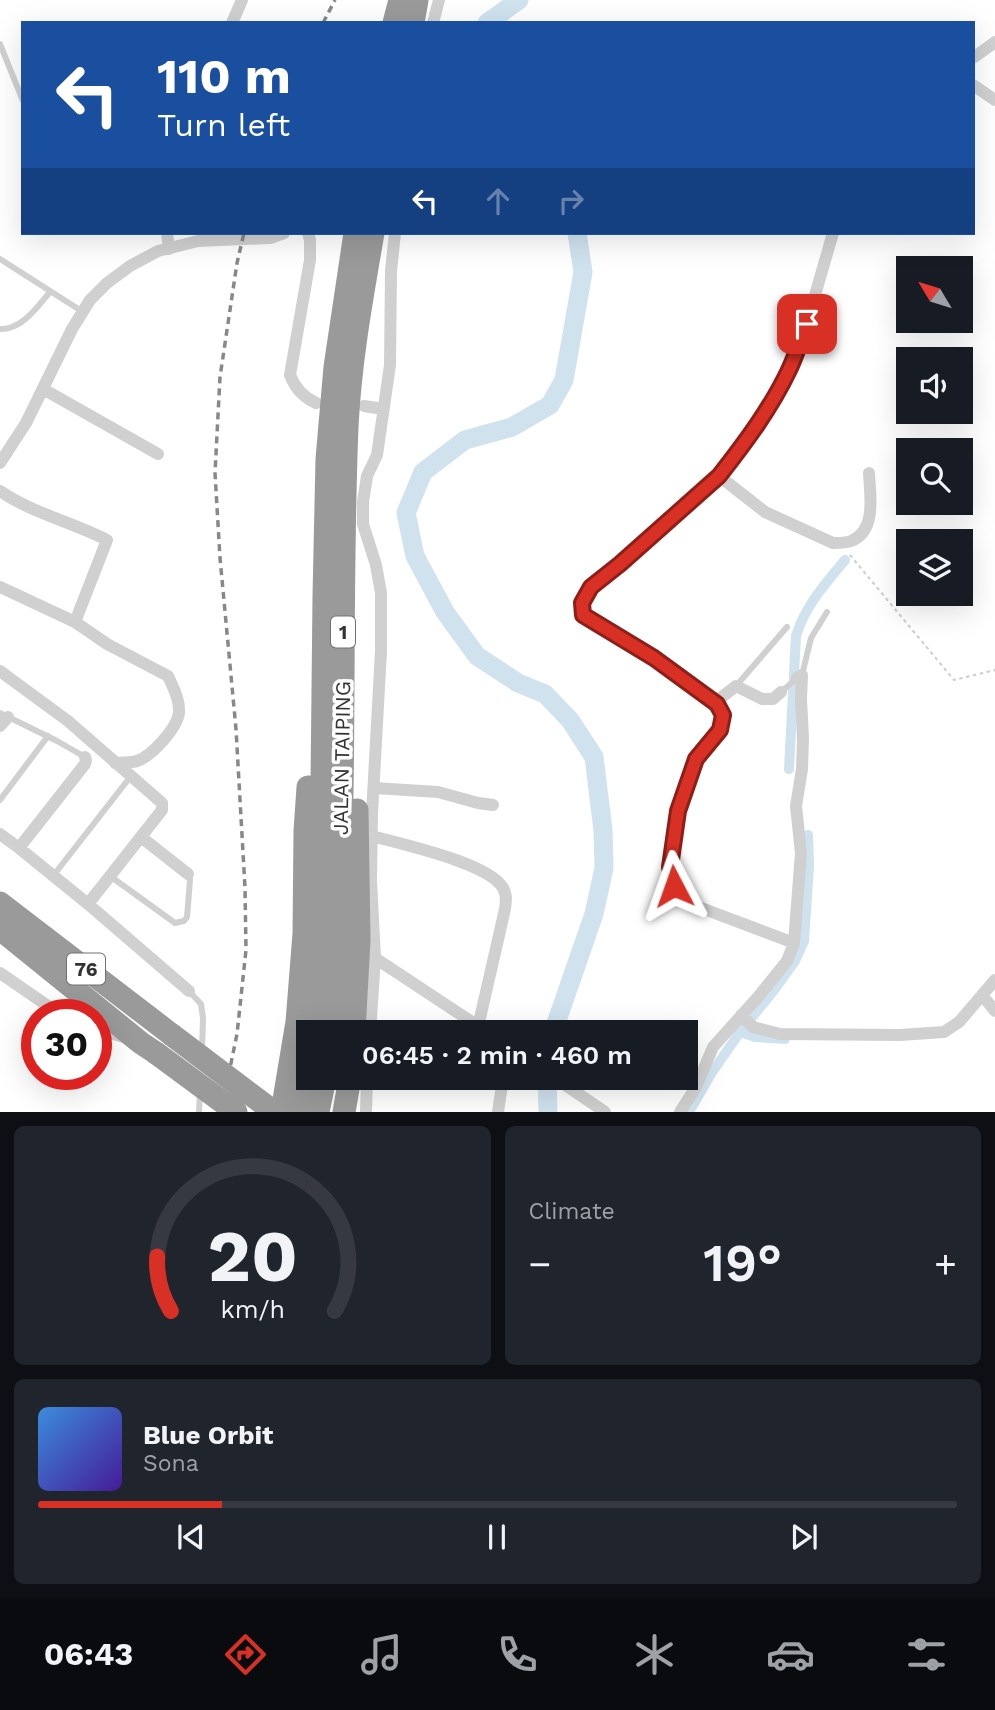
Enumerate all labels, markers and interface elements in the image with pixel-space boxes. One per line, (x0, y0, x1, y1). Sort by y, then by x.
text: 110 m (157, 47, 291, 105)
icon: left (42, 49, 133, 140)
text: Turn left (157, 106, 290, 144)
icon: left (406, 182, 444, 220)
icon: ahead (479, 182, 517, 220)
icon: right (552, 182, 590, 220)
north arrow (896, 256, 973, 332)
map controls (896, 256, 973, 606)
pin (777, 294, 837, 354)
icon: arrive (788, 305, 826, 343)
button: sound (896, 347, 973, 424)
button: search (896, 438, 973, 515)
button: layers (896, 529, 973, 606)
road number: 1 (331, 617, 355, 648)
street label: JALAN TAIPING (328, 681, 355, 835)
position arrow (637, 849, 711, 923)
road number: 76 (67, 953, 105, 984)
speed limit sign: 30 (21, 999, 112, 1090)
text: 06:45 · 2 min · 460 m (362, 1040, 632, 1070)
text: Climate (529, 1198, 615, 1225)
text: 20 (207, 1214, 297, 1300)
text: 19° (703, 1233, 782, 1294)
text: − (529, 1242, 551, 1286)
text: + (934, 1242, 957, 1286)
text: km/h (220, 1295, 284, 1324)
text: Blue Orbit (143, 1420, 273, 1450)
text: Sona (143, 1450, 199, 1477)
icon: previous (172, 1518, 210, 1556)
icon: pause (478, 1518, 516, 1556)
icon: next (785, 1518, 823, 1556)
icon: directions (221, 1630, 270, 1679)
icon: music (357, 1630, 406, 1679)
icon: phone (493, 1630, 542, 1679)
icon: climate (630, 1630, 679, 1679)
icon: car (766, 1630, 815, 1679)
icon: filters (902, 1630, 951, 1679)
text: 06:43 (44, 1635, 133, 1673)

